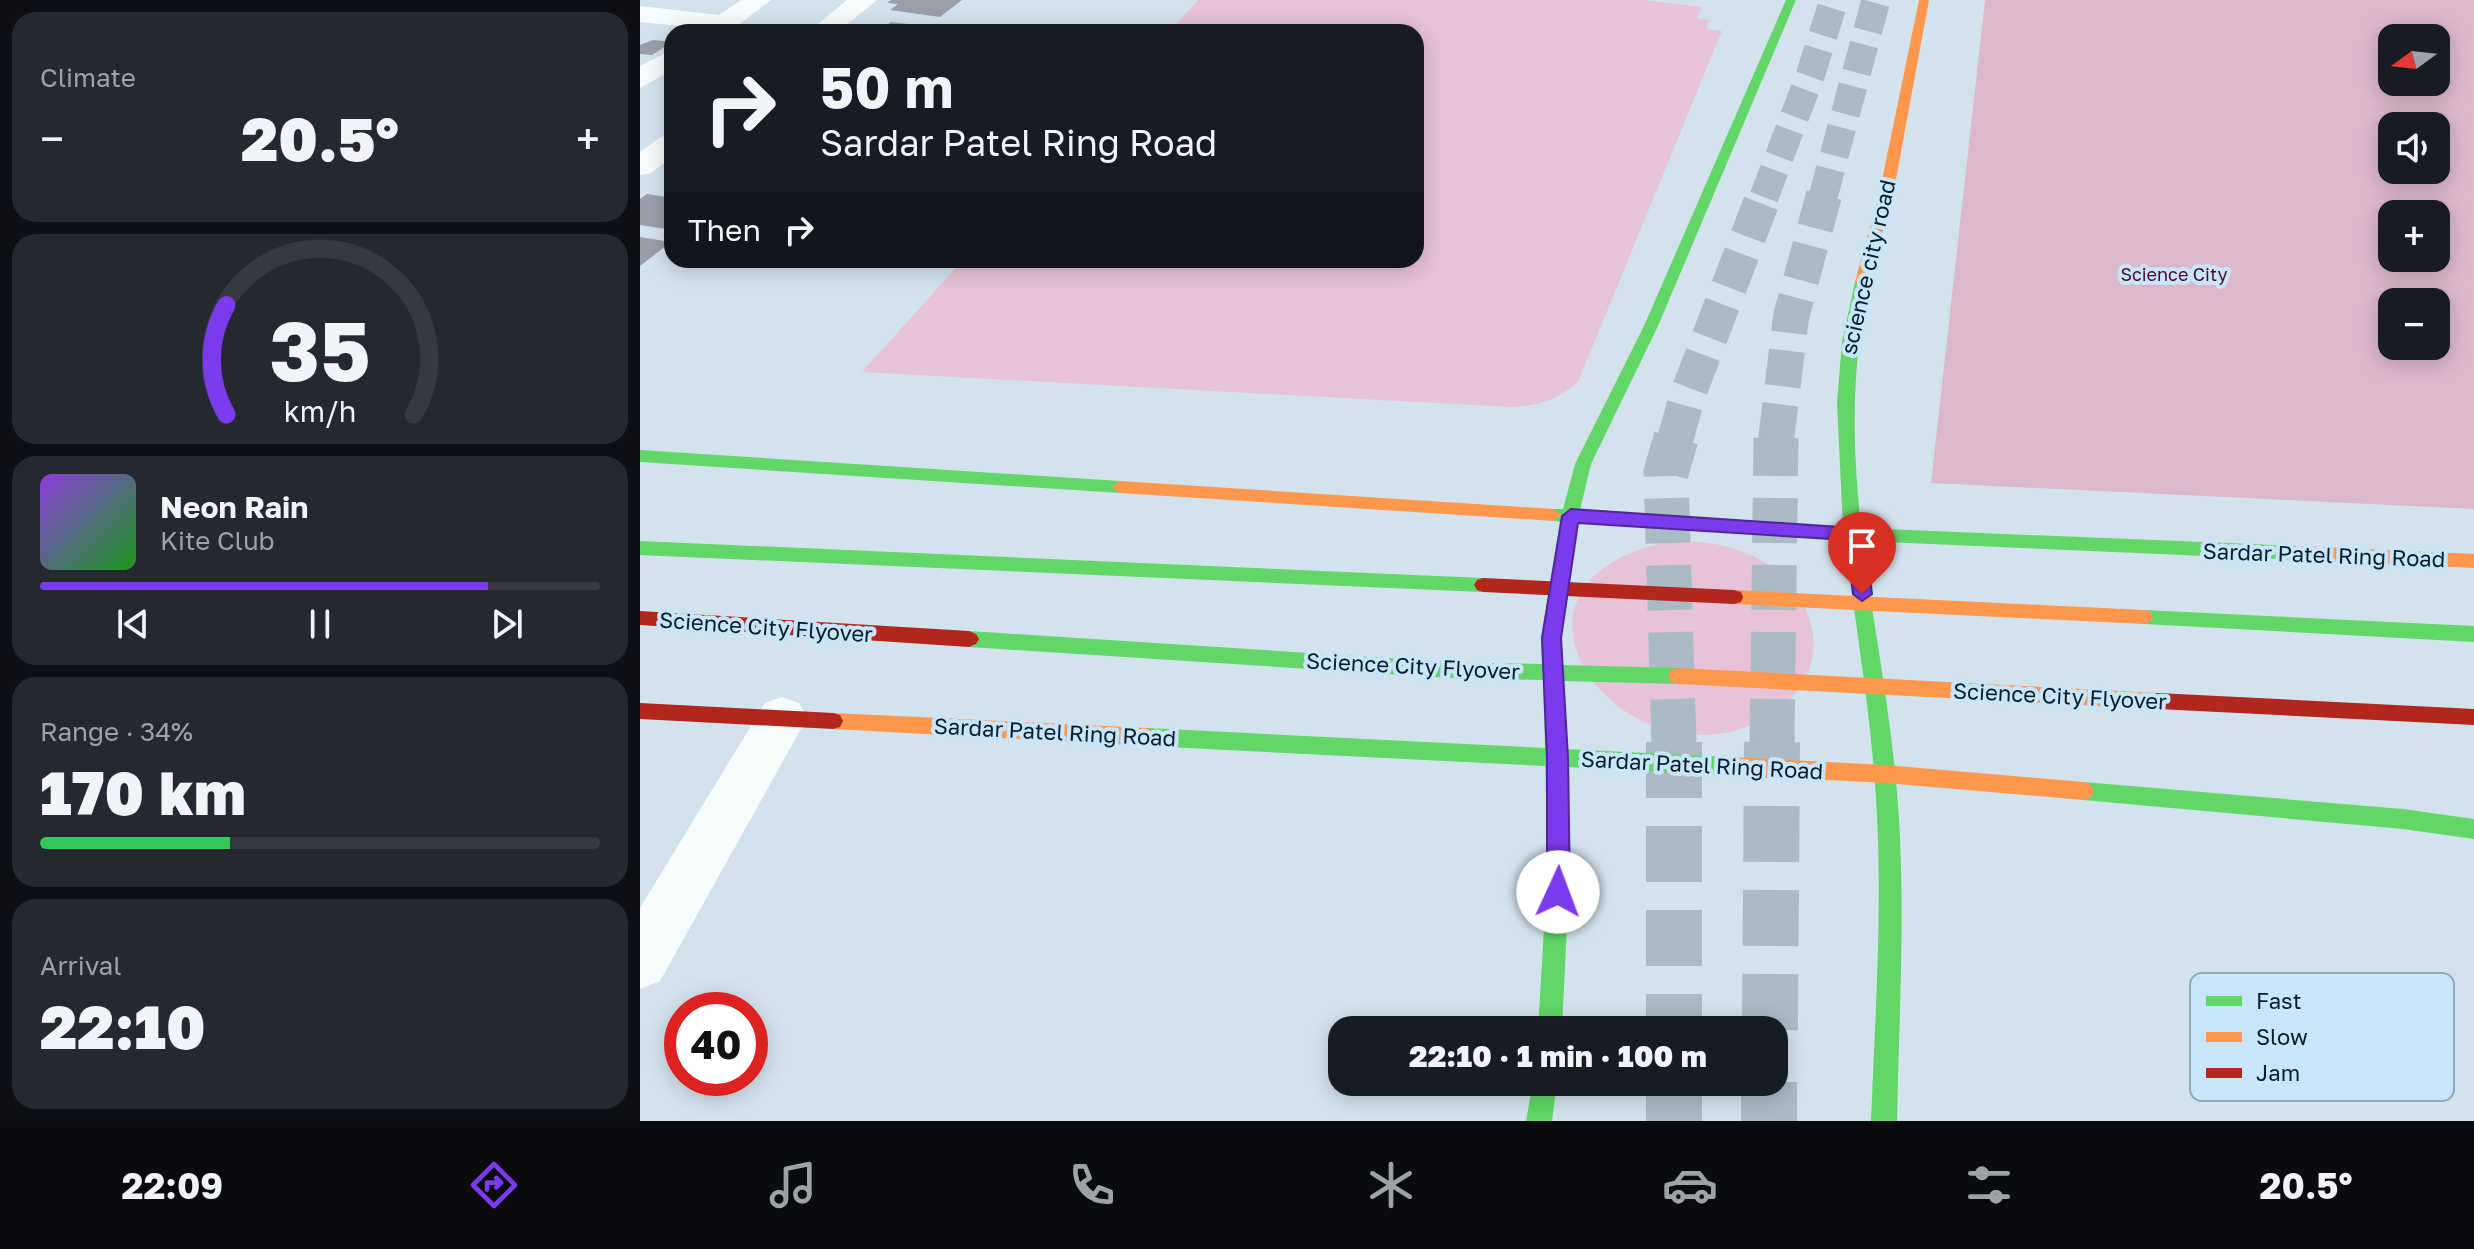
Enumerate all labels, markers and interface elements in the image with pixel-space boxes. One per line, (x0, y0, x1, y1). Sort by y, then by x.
north arrow (2378, 24, 2450, 96)
map controls (2378, 24, 2450, 360)
text: 50 m (820, 53, 954, 120)
icon: right (688, 56, 792, 160)
text: Climate (40, 62, 136, 93)
text: 20.5° (241, 102, 399, 174)
text: − (40, 112, 64, 165)
text: + (576, 112, 600, 165)
button: sound (2378, 112, 2450, 184)
text: Sardar Patel Ring Road (820, 121, 1217, 164)
street label: science city road (1834, 177, 1901, 357)
button: + (2378, 200, 2450, 272)
icon: right (777, 208, 821, 252)
text: Then (688, 212, 761, 248)
park label: Science City (2120, 263, 2228, 285)
button: − (2378, 288, 2450, 360)
text: 35 (269, 298, 371, 398)
text: km/h (284, 394, 356, 428)
text: Neon Rain (160, 489, 308, 525)
pin (1828, 512, 1896, 594)
icon: arrive (1840, 524, 1884, 568)
text: Kite Club (160, 525, 275, 556)
street label: Sardar Patel Ring Road (2202, 537, 2446, 572)
icon: previous (111, 602, 155, 646)
icon: pause (298, 602, 342, 646)
icon: next (485, 602, 529, 646)
street label: Science City Flyover (658, 606, 874, 647)
street label: Science City Flyover (1305, 646, 1521, 685)
street label: Science City Flyover (1952, 676, 2168, 715)
street label: Sardar Patel Ring Road (933, 712, 1177, 751)
text: Range · 34% (40, 716, 193, 747)
street label: Sardar Patel Ring Road (1580, 745, 1824, 784)
text: 170 km (40, 756, 246, 828)
position arrow (1516, 850, 1600, 934)
text: Arrival (40, 950, 121, 981)
legend (2190, 973, 2454, 1101)
text: Fast (2256, 987, 2302, 1014)
text: 22:10 (40, 990, 205, 1062)
speed limit sign: 40 (664, 992, 768, 1096)
text: Slow (2256, 1023, 2308, 1050)
text: 22:10 · 1 min · 100 m (1409, 1038, 1707, 1074)
text: Jam (2256, 1059, 2300, 1086)
icon: directions (466, 1157, 522, 1213)
icon: music (765, 1157, 821, 1213)
icon: phone (1064, 1157, 1120, 1213)
icon: climate (1363, 1157, 1419, 1213)
icon: car (1662, 1157, 1718, 1213)
icon: filters (1961, 1157, 2017, 1213)
text: 22:09 (121, 1164, 223, 1207)
text: 20.5° (2260, 1164, 2353, 1207)

